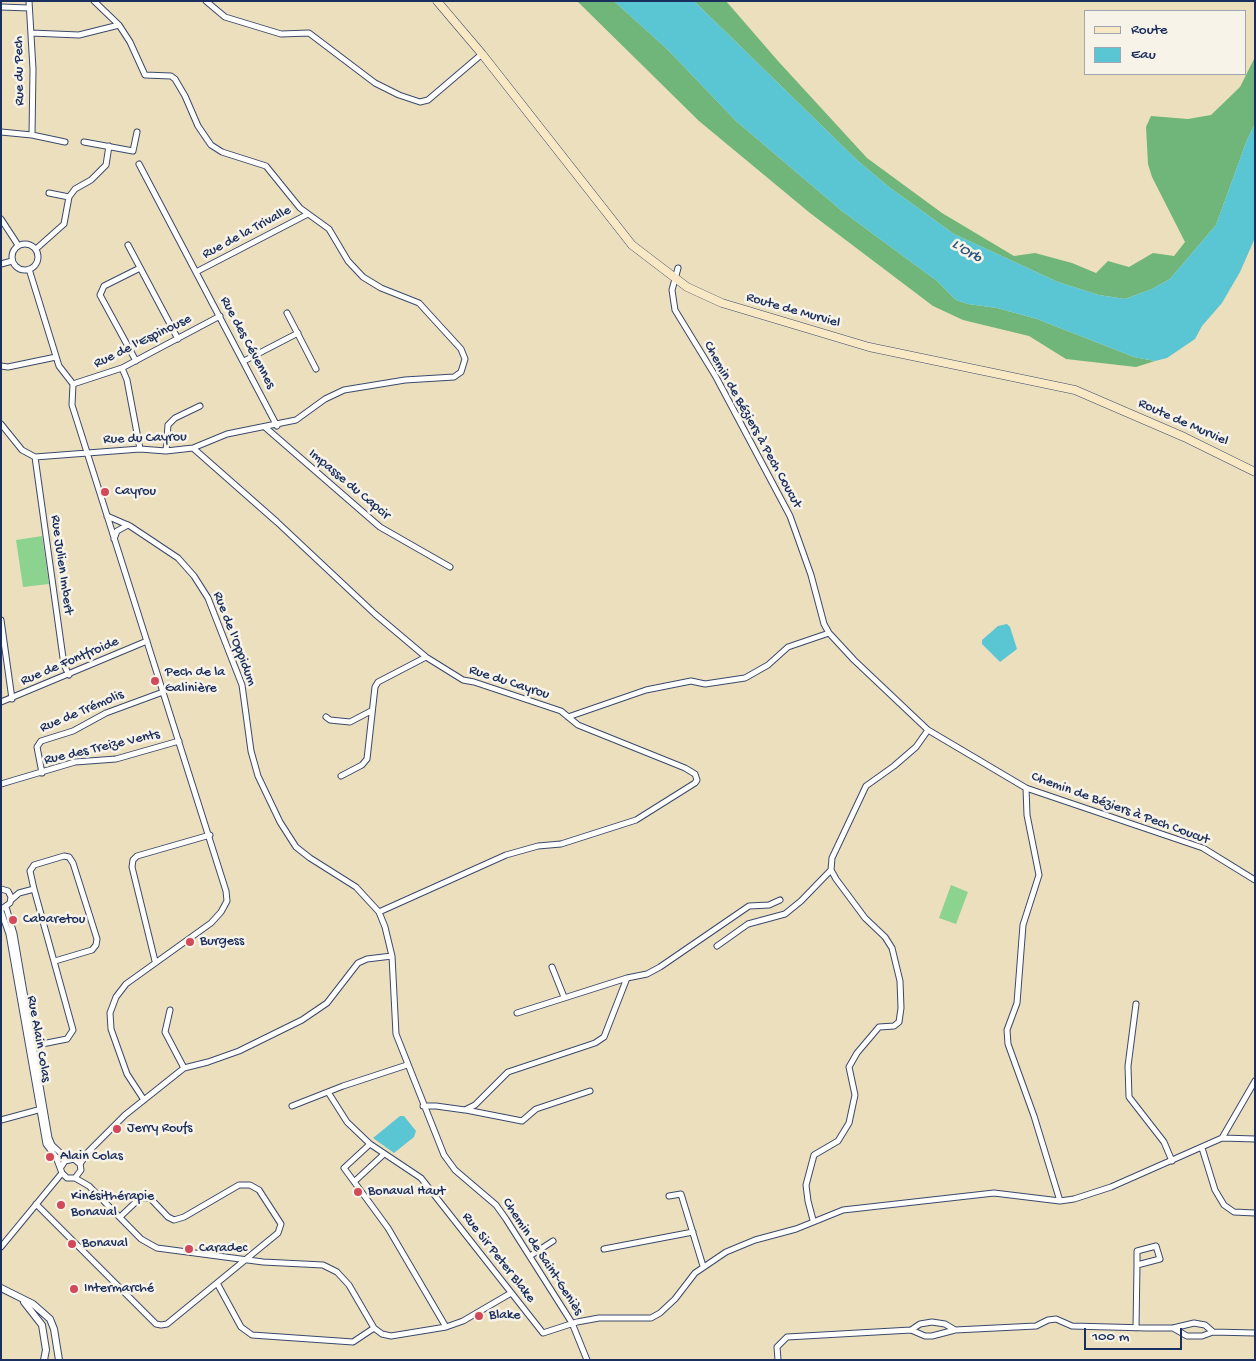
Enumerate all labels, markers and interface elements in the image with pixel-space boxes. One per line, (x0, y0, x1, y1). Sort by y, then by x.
legend (1084, 10, 1246, 75)
text: Route (1131, 21, 1168, 39)
street label: Rue du Pech (11, 36, 29, 106)
text: Eau (1131, 46, 1156, 64)
street label: Rue de la Trivalle (200, 203, 294, 263)
water label: L'Orb (948, 236, 984, 268)
street label: Route de Murviel (744, 290, 842, 332)
street label: Rue des Cévennes (216, 294, 278, 392)
street label: Rue de l'Espinouse (91, 311, 195, 373)
street label: Chemin de Béziers à Pech Coucut (699, 339, 805, 511)
street label: Route de Murviel (1135, 396, 1231, 450)
street label: Rue du Cayrou (103, 429, 187, 449)
street label: Impasse du Capcir (305, 446, 393, 524)
place label: Cayrou (115, 484, 156, 500)
marker: Cayrou (99, 486, 111, 498)
street label: Rue Julien Imbert (46, 514, 76, 616)
street label: Rue de l'Oppidum (208, 589, 260, 689)
street label: Rue de Fontfroide (18, 634, 122, 690)
street label: Rue du Cayrou (467, 662, 551, 704)
place label: Pech de la Galinière (165, 665, 225, 698)
marker: Pech de la Galinière (149, 675, 161, 687)
street label: Rue de Trémolis (38, 687, 126, 737)
street label: Rue des Treize Vents (43, 727, 161, 769)
street label: Chemin de Béziers à Pech Coucut (1029, 769, 1211, 849)
place label: Cabaretou (23, 912, 85, 928)
marker: Cabaretou (7, 914, 19, 926)
place label: Burgess (200, 934, 244, 950)
marker: Burgess (184, 936, 196, 948)
street label: Rue Alain Colas (22, 994, 54, 1084)
place label: Jerry Roufs (127, 1121, 192, 1137)
marker: Jerry Roufs (111, 1123, 123, 1135)
place label: Alain Colas (60, 1149, 123, 1165)
marker: Alain Colas (44, 1151, 56, 1163)
place label: Bonaval Haut (368, 1184, 445, 1200)
marker: Bonaval Haut (352, 1186, 364, 1198)
place label: Kinésithérapie Bonaval (71, 1189, 154, 1222)
street label: Chemin de Saint-Geniès (498, 1195, 586, 1319)
marker: Kinésithérapie Bonaval (55, 1199, 67, 1211)
street label: Rue Sir Peter Blake (458, 1210, 538, 1306)
place label: Bonaval (82, 1236, 128, 1252)
marker: Bonaval (66, 1238, 78, 1250)
place label: Caradec (199, 1241, 247, 1257)
marker: Caradec (183, 1243, 195, 1255)
place label: Intermarché (84, 1281, 154, 1297)
marker: Intermarché (68, 1283, 80, 1295)
place label: Blake (489, 1308, 520, 1324)
marker: Blake (473, 1310, 485, 1322)
scale bar (1086, 1318, 1184, 1350)
text: 100 m (1092, 1328, 1129, 1346)

